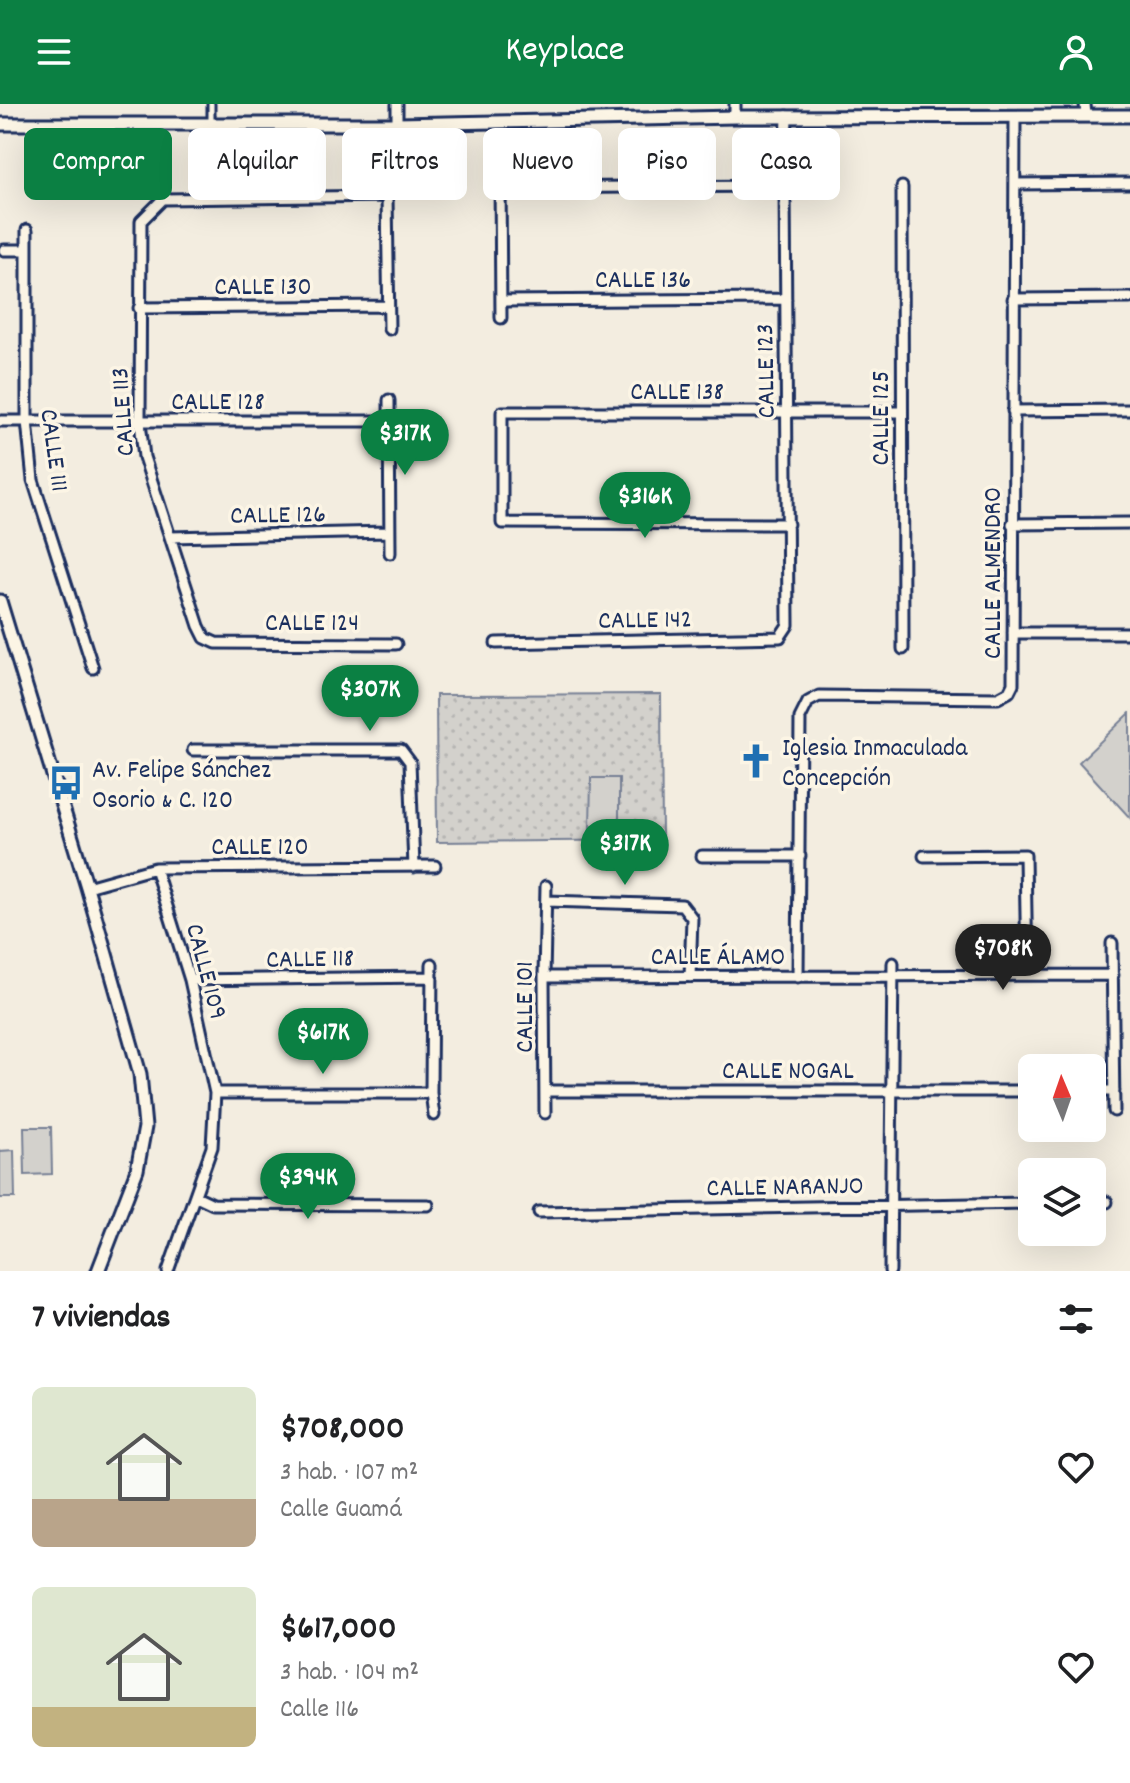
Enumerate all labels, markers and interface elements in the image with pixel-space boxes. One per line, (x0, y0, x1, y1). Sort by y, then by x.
text: Keyplace (505, 26, 625, 78)
icon: menu (32, 30, 76, 74)
icon: person (1054, 30, 1098, 74)
chip: Comprar (24, 128, 172, 200)
chip: Alquilar (188, 128, 326, 200)
chip: Filtros (342, 128, 467, 200)
chip: Nuevo (483, 128, 602, 200)
chip: Piso (618, 128, 716, 200)
chip: Casa (732, 128, 840, 200)
street label: CALLE 136 (595, 263, 691, 300)
street label: CALLE 130 (214, 270, 312, 307)
street label: CALLE 123 (748, 323, 787, 419)
street label: CALLE 113 (103, 366, 146, 457)
street label: CALLE 125 (864, 370, 901, 466)
street label: CALLE 138 (630, 375, 724, 412)
street label: CALLE 128 (171, 385, 265, 422)
street label: CALLE 111 (28, 407, 77, 494)
pin: $317K (349, 409, 461, 477)
text: $317K (379, 416, 431, 453)
pin: $316K (589, 472, 701, 540)
text: $316K (617, 479, 673, 516)
street label: CALLE ALMENDRO (976, 487, 1013, 659)
street label: CALLE 126 (230, 497, 326, 536)
street label: CALLE 142 (598, 602, 692, 641)
street label: CALLE 124 (265, 606, 359, 643)
pin: $307K (314, 665, 426, 733)
text: $307K (340, 672, 400, 709)
place label: Iglesia Inmaculada Concepción (782, 731, 968, 798)
church icon: Iglesia Inmaculada Concepción (737, 742, 775, 780)
place label: Av. Felipe Sánchez Osorio & C. 120 (92, 753, 271, 820)
bus stop icon: Av. Felipe Sánchez Osorio & C. 120 (47, 764, 85, 802)
pin: $317K (569, 819, 681, 887)
text: $317K (599, 826, 651, 863)
street label: CALLE 120 (211, 830, 309, 867)
street label: CALLE 109 (174, 920, 235, 1024)
pin: $708K (947, 924, 1059, 992)
text: $708K (973, 931, 1033, 968)
street label: CALLE ÁLAMO (651, 940, 785, 977)
street label: CALLE 118 (266, 941, 354, 980)
street label: CALLE 101 (508, 961, 545, 1053)
pin: $617K (267, 1008, 379, 1076)
text: $617K (296, 1015, 350, 1052)
street label: CALLE NOGAL (722, 1054, 854, 1091)
north arrow (1018, 1054, 1106, 1142)
map controls (1018, 1054, 1106, 1246)
pin: $394K (252, 1153, 364, 1221)
button: layers (1018, 1158, 1106, 1246)
text: $394K (278, 1160, 338, 1197)
street label: CALLE NARANJO (706, 1169, 864, 1208)
text: 7 viviendas (32, 1295, 170, 1344)
icon: filters (1054, 1297, 1098, 1341)
text: $708,000 (280, 1406, 404, 1455)
icon: home (96, 1419, 192, 1515)
icon: heart (1054, 1445, 1098, 1489)
text: 3 hab. · 107 m² (280, 1455, 418, 1492)
text: Calle Guamá (280, 1492, 402, 1529)
text: $617,000 (280, 1606, 396, 1655)
icon: home (96, 1619, 192, 1715)
icon: heart (1054, 1645, 1098, 1689)
text: 3 hab. · 104 m² (280, 1655, 419, 1692)
text: Calle 116 (280, 1692, 359, 1729)

